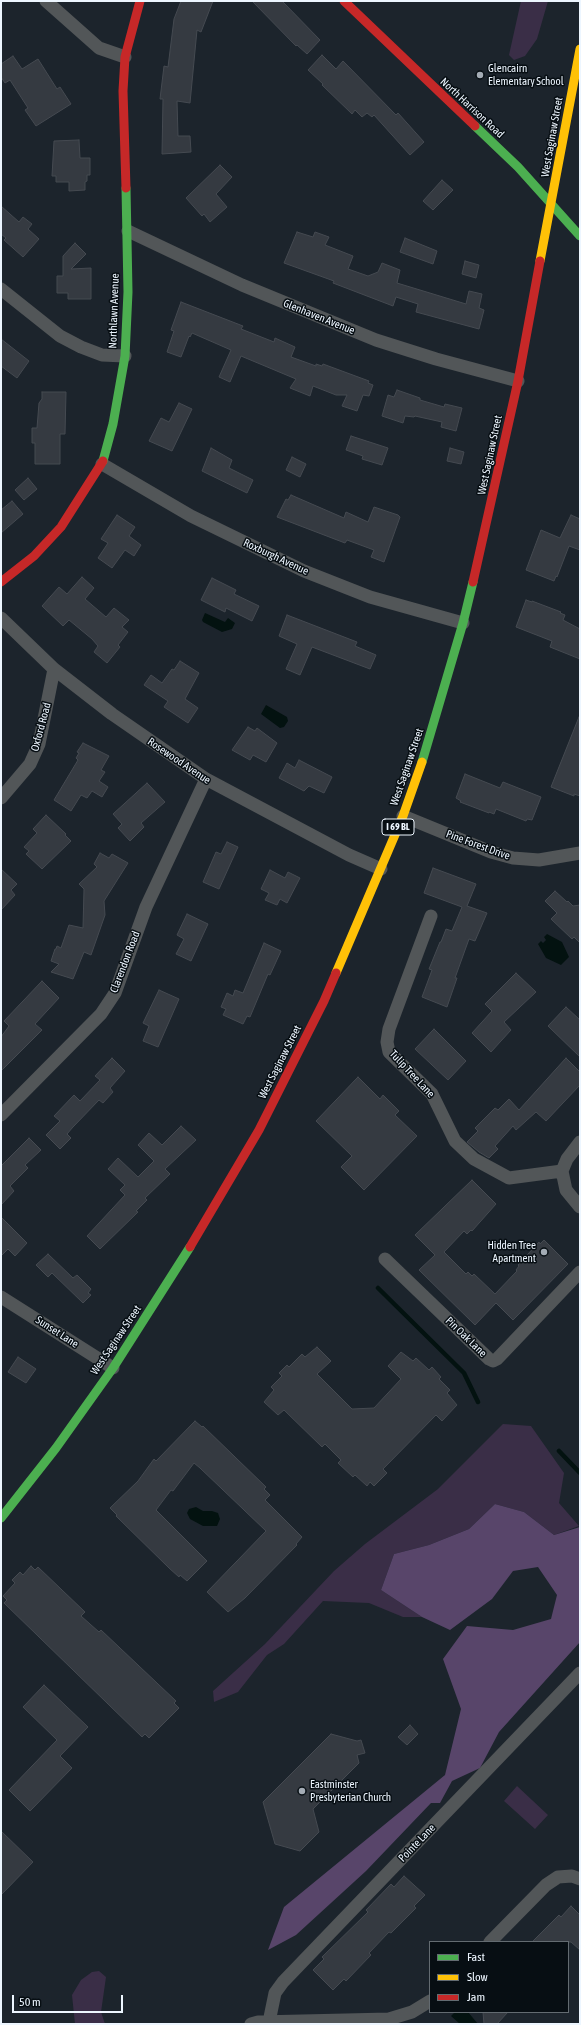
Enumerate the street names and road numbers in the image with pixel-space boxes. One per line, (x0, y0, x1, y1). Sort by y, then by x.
street label: North Harrison Road (437, 75, 507, 141)
street label: West Saginaw Street (538, 96, 566, 178)
street label: Northlawn Avenue (106, 273, 122, 349)
street label: Glenhaven Avenue (281, 297, 357, 337)
street label: West Saginaw Street (475, 414, 505, 496)
street label: Roxburgh Avenue (241, 536, 311, 578)
street label: Oxford Road (28, 701, 54, 753)
street label: West Saginaw Street (388, 727, 426, 807)
street label: Rosewood Avenue (145, 735, 213, 787)
road number: I 69 BL (382, 819, 414, 835)
street label: Pine Forest Drive (444, 827, 512, 863)
street label: Clarendon Road (107, 929, 143, 995)
street label: West Saginaw Street (256, 1023, 304, 1101)
street label: Tulip Tree Lane (387, 1047, 437, 1101)
street label: West Saginaw Street (88, 1303, 144, 1377)
street label: Sunset Lane (33, 1313, 81, 1351)
street label: Pin Oak Lane (443, 1314, 489, 1360)
street label: Pointe Lane (396, 1821, 438, 1865)

